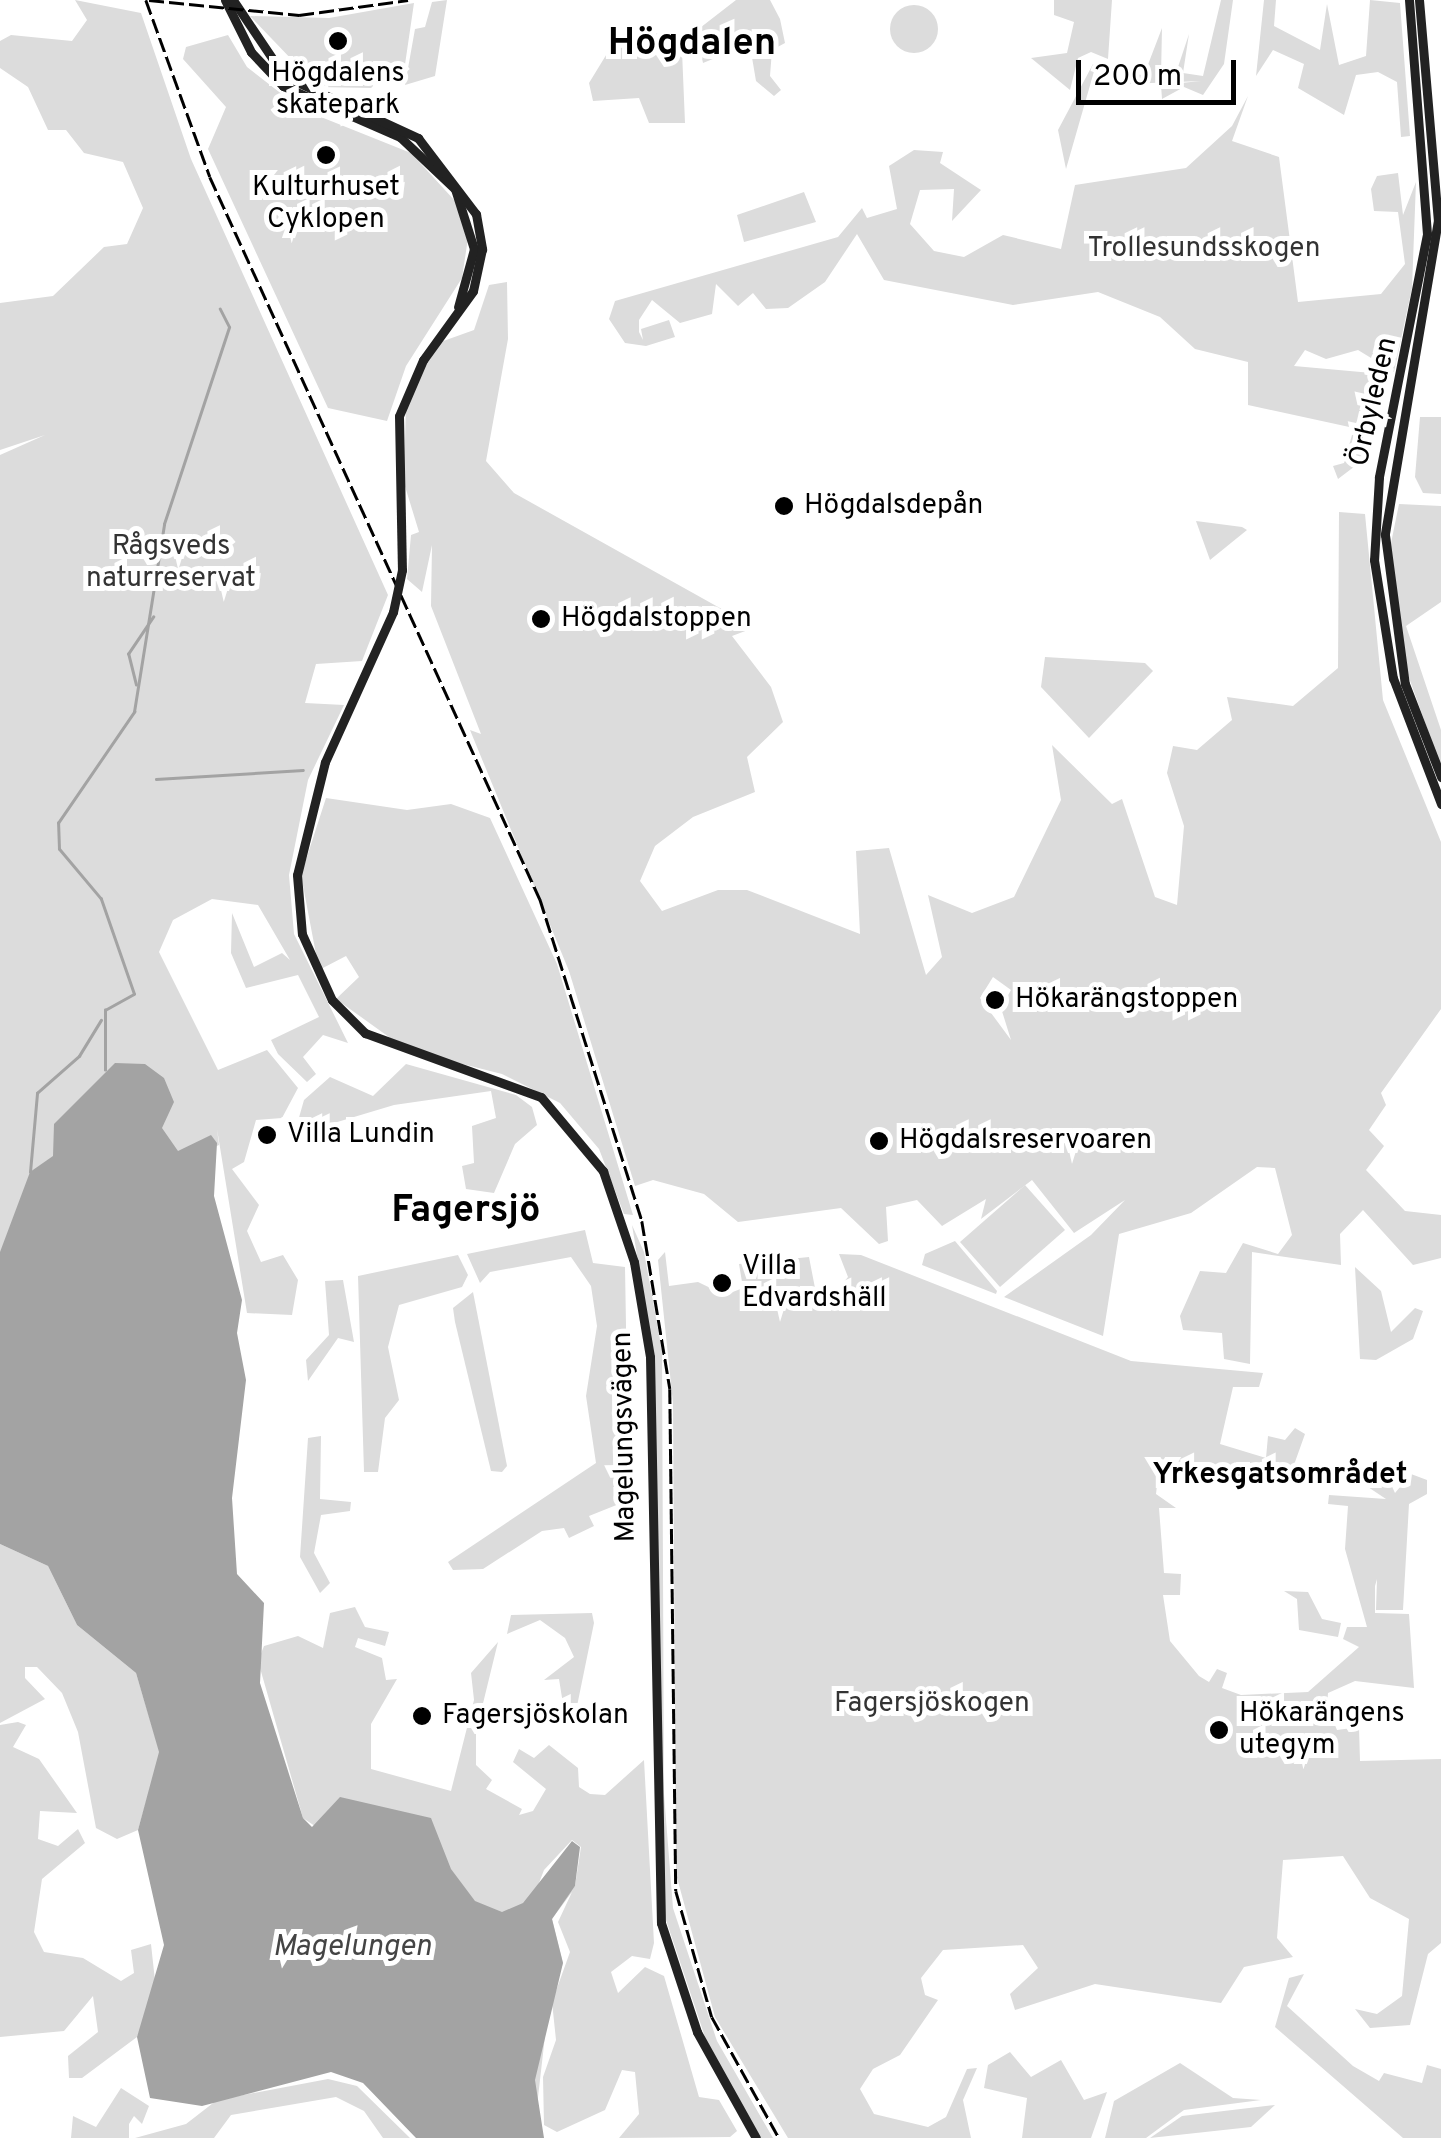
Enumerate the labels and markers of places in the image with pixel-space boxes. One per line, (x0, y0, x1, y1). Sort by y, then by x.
marker: Högdalens skatepark (327, 30, 349, 52)
place label: Högdalens skatepark (271, 57, 405, 123)
marker: Kulturhuset Cyklopen (315, 144, 337, 166)
place label: Kulturhuset Cyklopen (252, 171, 400, 237)
place label: Högdalsdepån (804, 489, 983, 523)
marker: Högdalsdepån (773, 495, 795, 517)
place label: Högdalstoppen (561, 602, 752, 636)
marker: Högdalstoppen (530, 608, 552, 630)
place label: Hökarängstoppen (1015, 983, 1238, 1017)
marker: Hökarängstoppen (984, 989, 1006, 1011)
place label: Villa Lundin (287, 1118, 435, 1152)
marker: Villa Lundin (256, 1124, 278, 1146)
place label: Högdalsreservoaren (899, 1124, 1152, 1158)
marker: Högdalsreservoaren (868, 1130, 890, 1152)
place label: Villa Edvardshäll (742, 1250, 887, 1316)
marker: Villa Edvardshäll (711, 1272, 733, 1294)
place label: Hökarängens utegym (1239, 1697, 1405, 1763)
place label: Fagersjöskolan (442, 1699, 629, 1733)
marker: Fagersjöskolan (411, 1705, 433, 1727)
marker: Hökarängens utegym (1208, 1719, 1230, 1741)

